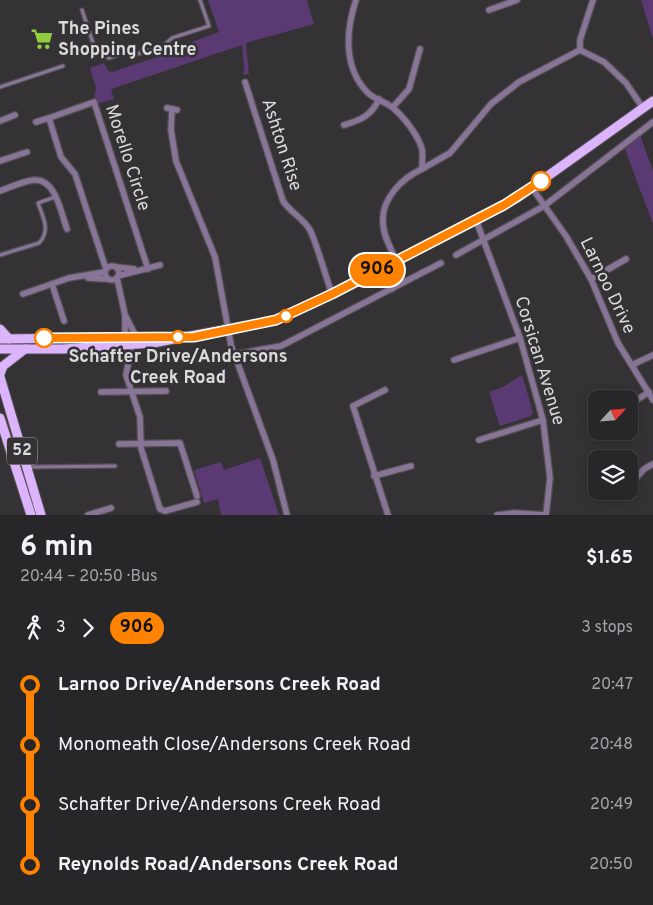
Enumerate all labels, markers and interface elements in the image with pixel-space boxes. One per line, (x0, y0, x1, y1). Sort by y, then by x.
place label: The Pines Shopping Centre (58, 18, 197, 62)
supermarket icon: The Pines Shopping Centre (29, 26, 55, 52)
street label: Ashton Rise (255, 96, 307, 194)
street label: Morello Circle (99, 102, 155, 214)
unlabelled marker (531, 171, 551, 191)
street label: Larnoo Drive (574, 234, 640, 338)
line badge: 906 (348, 254, 406, 286)
text: 906 (360, 258, 394, 281)
street label: Corsican Avenue (508, 294, 570, 428)
unlabelled marker (279, 309, 293, 323)
unlabelled marker (34, 328, 54, 348)
marker: Schafter Drive/Andersons Creek Road (171, 330, 185, 344)
place label: Schafter Drive/Andersons Creek Road (68, 346, 288, 390)
north arrow (588, 390, 638, 440)
map controls (588, 390, 638, 500)
road number: 52 (7, 438, 37, 464)
button: layers (588, 450, 638, 500)
text: 6 min (20, 530, 93, 566)
text: $1.65 (586, 546, 633, 570)
text: 20:44 – 20:50 · Bus (20, 567, 158, 587)
icon: walk (20, 614, 48, 642)
icon: forward (74, 614, 102, 642)
text: 906 (120, 616, 154, 639)
text: 3 (56, 618, 66, 638)
text: 3 stops (581, 618, 633, 638)
text: Larnoo Drive/Andersons Creek Road (58, 673, 381, 697)
text: 20:47 (591, 675, 633, 695)
text: Monomeath Close/Andersons Creek Road (58, 733, 411, 757)
text: 20:48 (590, 735, 633, 755)
text: Schafter Drive/Andersons Creek Road (58, 793, 381, 817)
text: 20:49 (590, 795, 633, 815)
text: Reynolds Road/Andersons Creek Road (58, 853, 399, 877)
text: 20:50 (589, 855, 633, 875)

